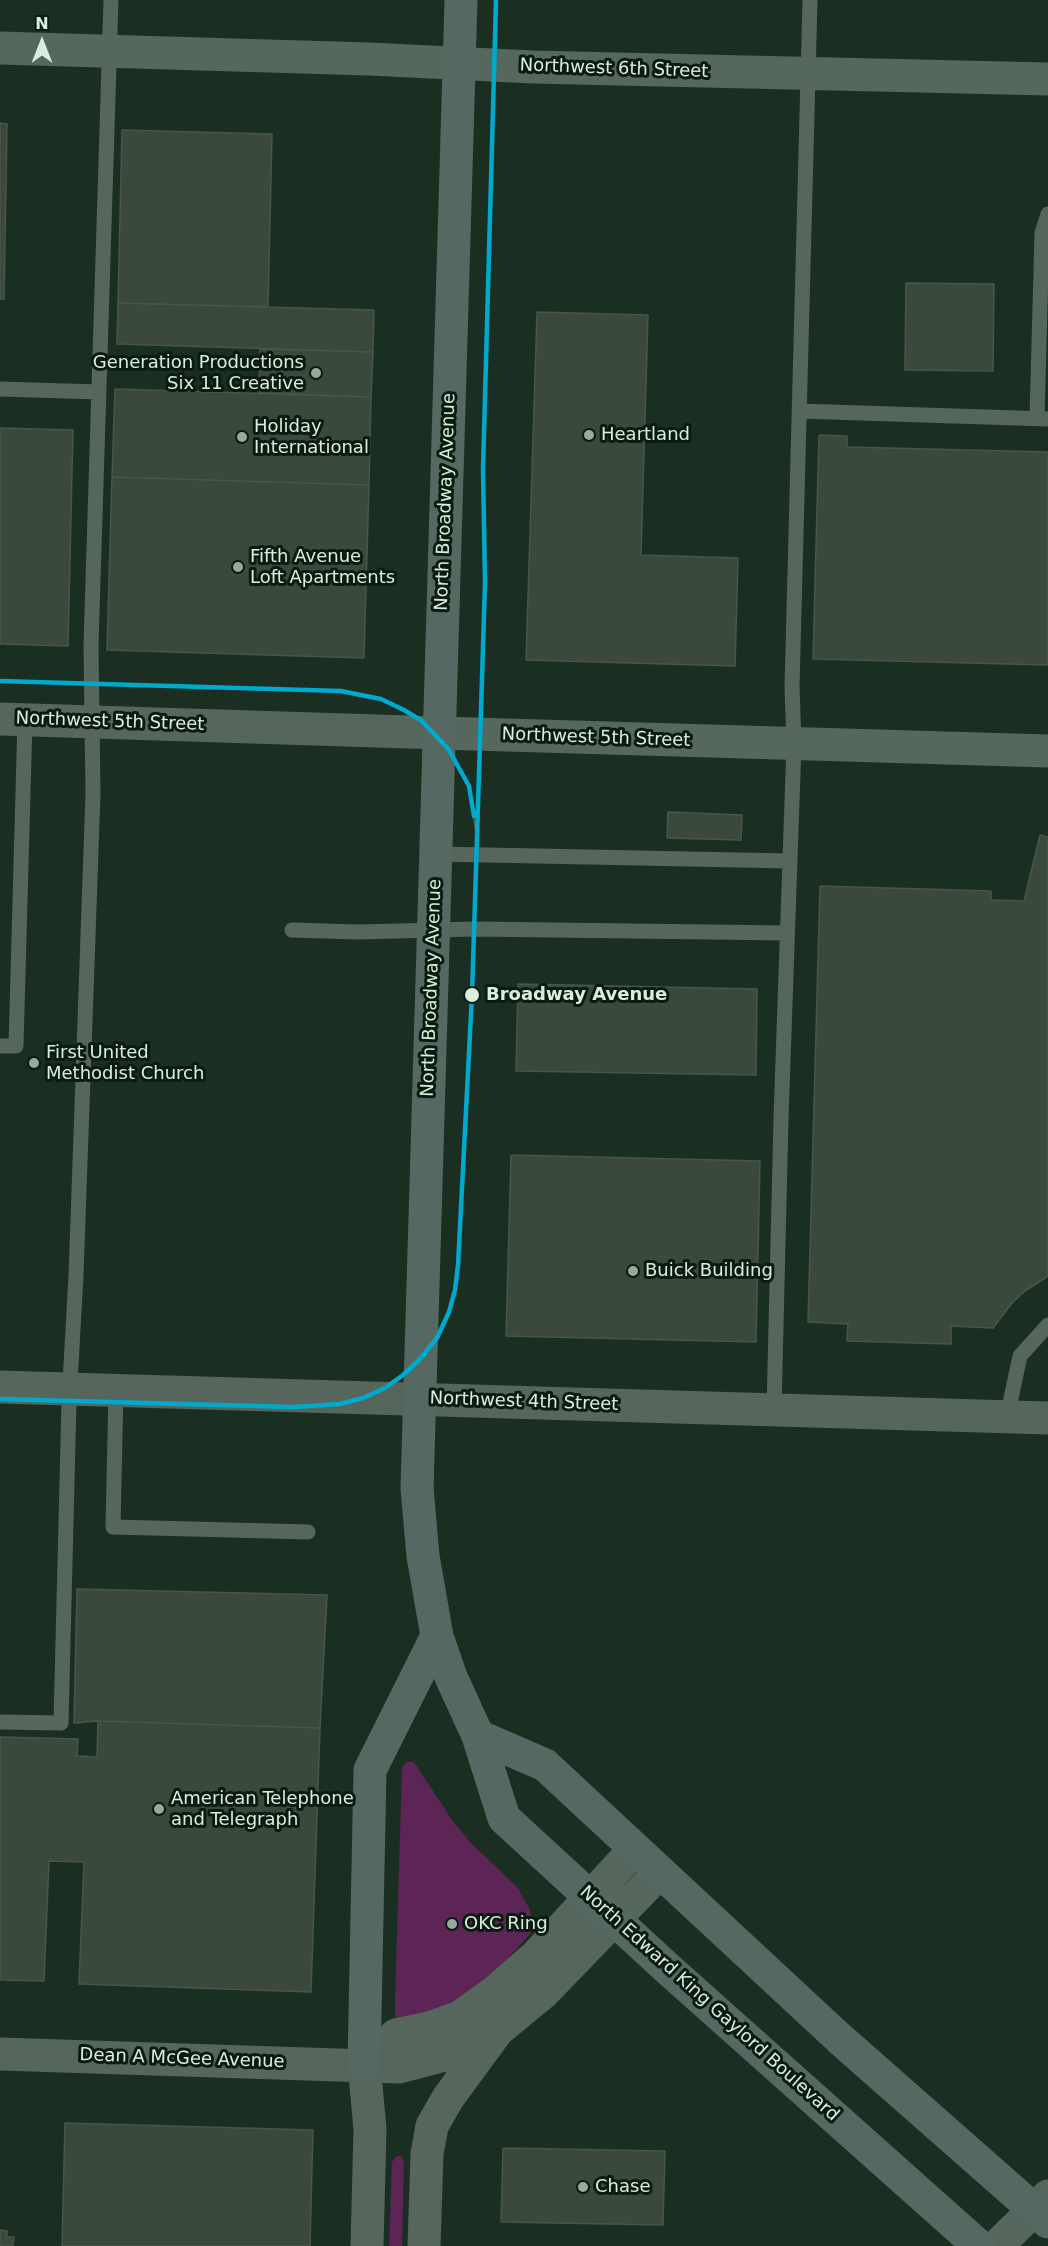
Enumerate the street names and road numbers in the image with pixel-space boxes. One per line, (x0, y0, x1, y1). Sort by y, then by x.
street label: Northwest 6th Street (519, 55, 709, 83)
street label: North Broadway Avenue (431, 393, 461, 611)
street label: Northwest 5th Street (15, 708, 205, 736)
street label: Northwest 5th Street (501, 724, 691, 752)
street label: North Broadway Avenue (417, 879, 447, 1097)
street label: Northwest 4th Street (429, 1388, 619, 1416)
street label: North Edward King Gaylord Boulevard (575, 1882, 843, 2126)
street label: Dean A McGee Avenue (79, 2045, 285, 2073)

